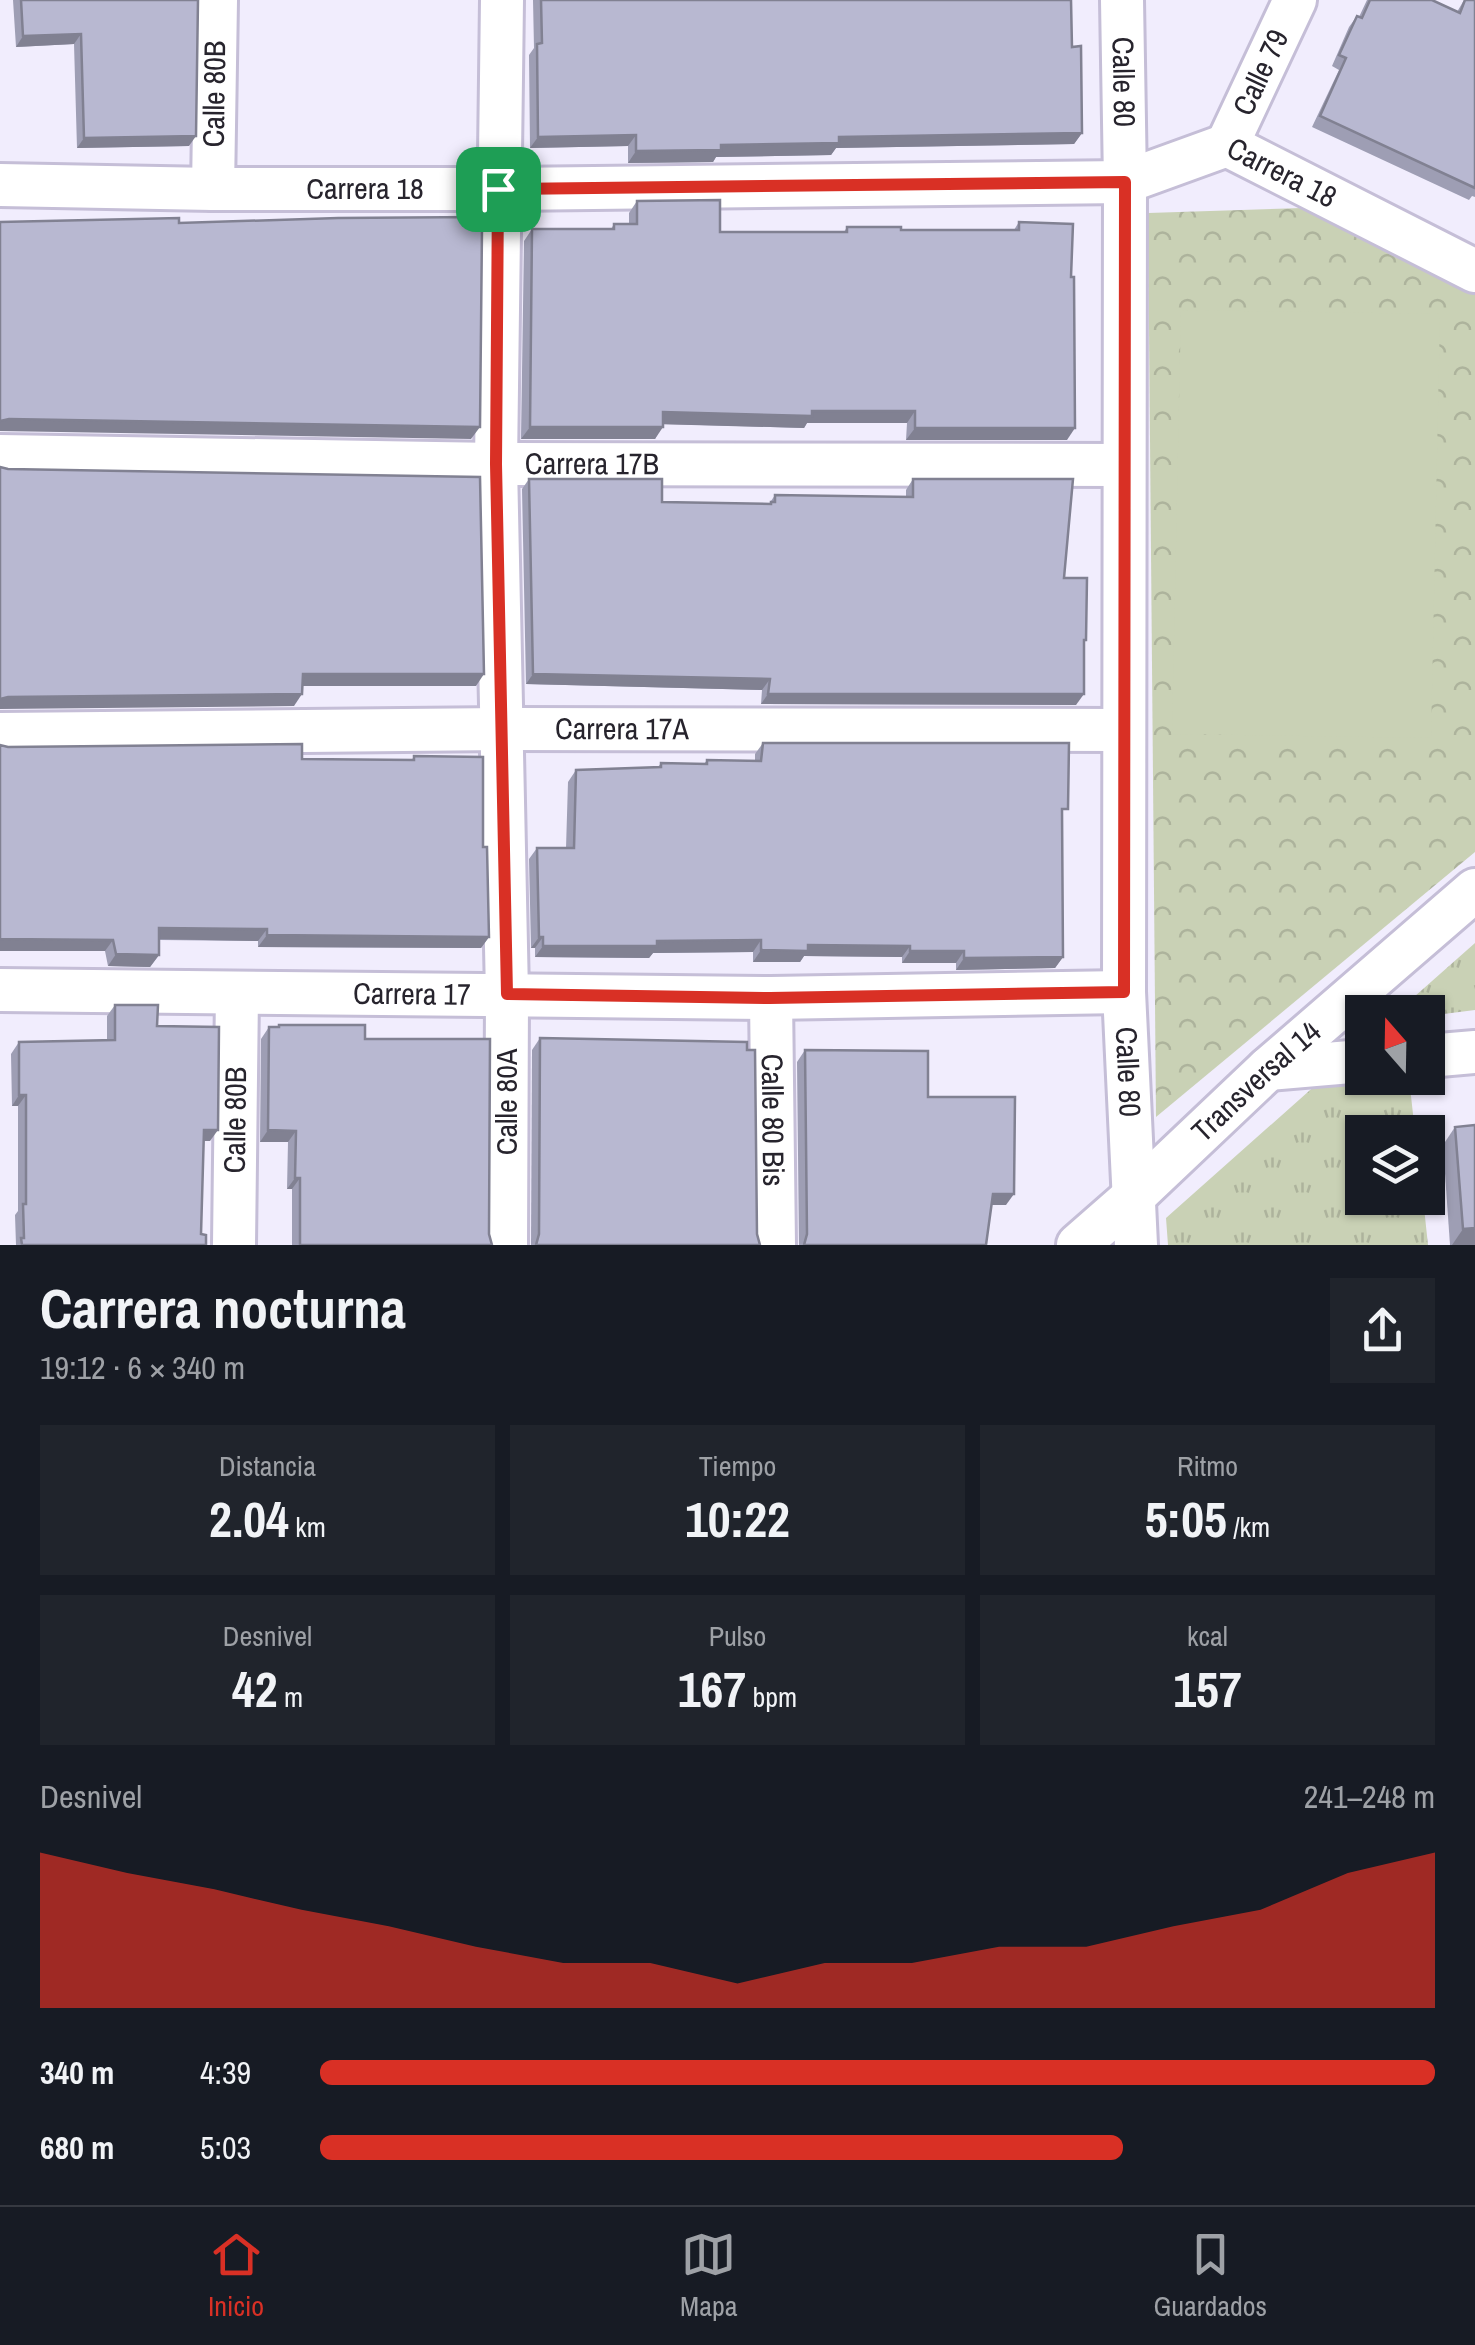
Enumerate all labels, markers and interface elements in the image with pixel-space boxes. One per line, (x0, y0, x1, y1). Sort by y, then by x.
street label: Calle 79 (1223, 23, 1297, 122)
street label: Calle 80 (1104, 37, 1145, 127)
street label: Calle 80B (193, 40, 234, 148)
street label: Carrera 18 (1221, 127, 1344, 216)
pin (456, 147, 541, 232)
icon: arrive (471, 162, 526, 217)
street label: Carrera 18 (306, 168, 424, 208)
street label: Carrera 17B (525, 443, 659, 483)
street label: Carrera 17A (555, 708, 690, 748)
street label: Carrera 17 (353, 973, 471, 1014)
north arrow (1345, 995, 1445, 1095)
map controls (1345, 995, 1445, 1215)
street label: Transversal 14 (1182, 1011, 1329, 1150)
street label: Calle 80 (1107, 1026, 1151, 1118)
street label: Calle 80A (486, 1048, 526, 1155)
street label: Calle 80 Bis (753, 1053, 794, 1187)
street label: Calle 80B (214, 1066, 255, 1174)
button: layers (1345, 1115, 1445, 1215)
text: Carrera nocturna (40, 1271, 406, 1345)
button: share (1330, 1278, 1435, 1383)
text: 19:12 · 6 × 340 m (40, 1346, 245, 1389)
text: Distancia (219, 1447, 316, 1485)
text: Tiempo (699, 1447, 776, 1485)
text: Ritmo (1177, 1447, 1238, 1485)
text: 2.04 (209, 1485, 289, 1553)
text: 10:22 (685, 1485, 790, 1553)
text: 5:05 (1145, 1485, 1227, 1553)
text: km (289, 1508, 326, 1546)
text: /km (1227, 1508, 1270, 1546)
text: Desnivel (223, 1617, 312, 1655)
text: Pulso (709, 1617, 766, 1655)
text: kcal (1187, 1617, 1228, 1655)
text: 42 (232, 1655, 278, 1723)
text: 167 (678, 1655, 746, 1723)
text: 157 (1173, 1655, 1242, 1723)
text: m (278, 1678, 303, 1716)
text: bpm (746, 1678, 797, 1716)
text: Desnivel (40, 1775, 142, 1818)
text: 241–248 m (1304, 1775, 1435, 1818)
text: 340 m (40, 2051, 114, 2094)
text: 4:39 (200, 2051, 251, 2094)
text: 680 m (40, 2126, 114, 2169)
text: 5:03 (200, 2126, 251, 2169)
tab: Inicio (208, 2227, 264, 2325)
tab: Mapa (680, 2227, 737, 2325)
tab: Guardados (1153, 2227, 1267, 2325)

